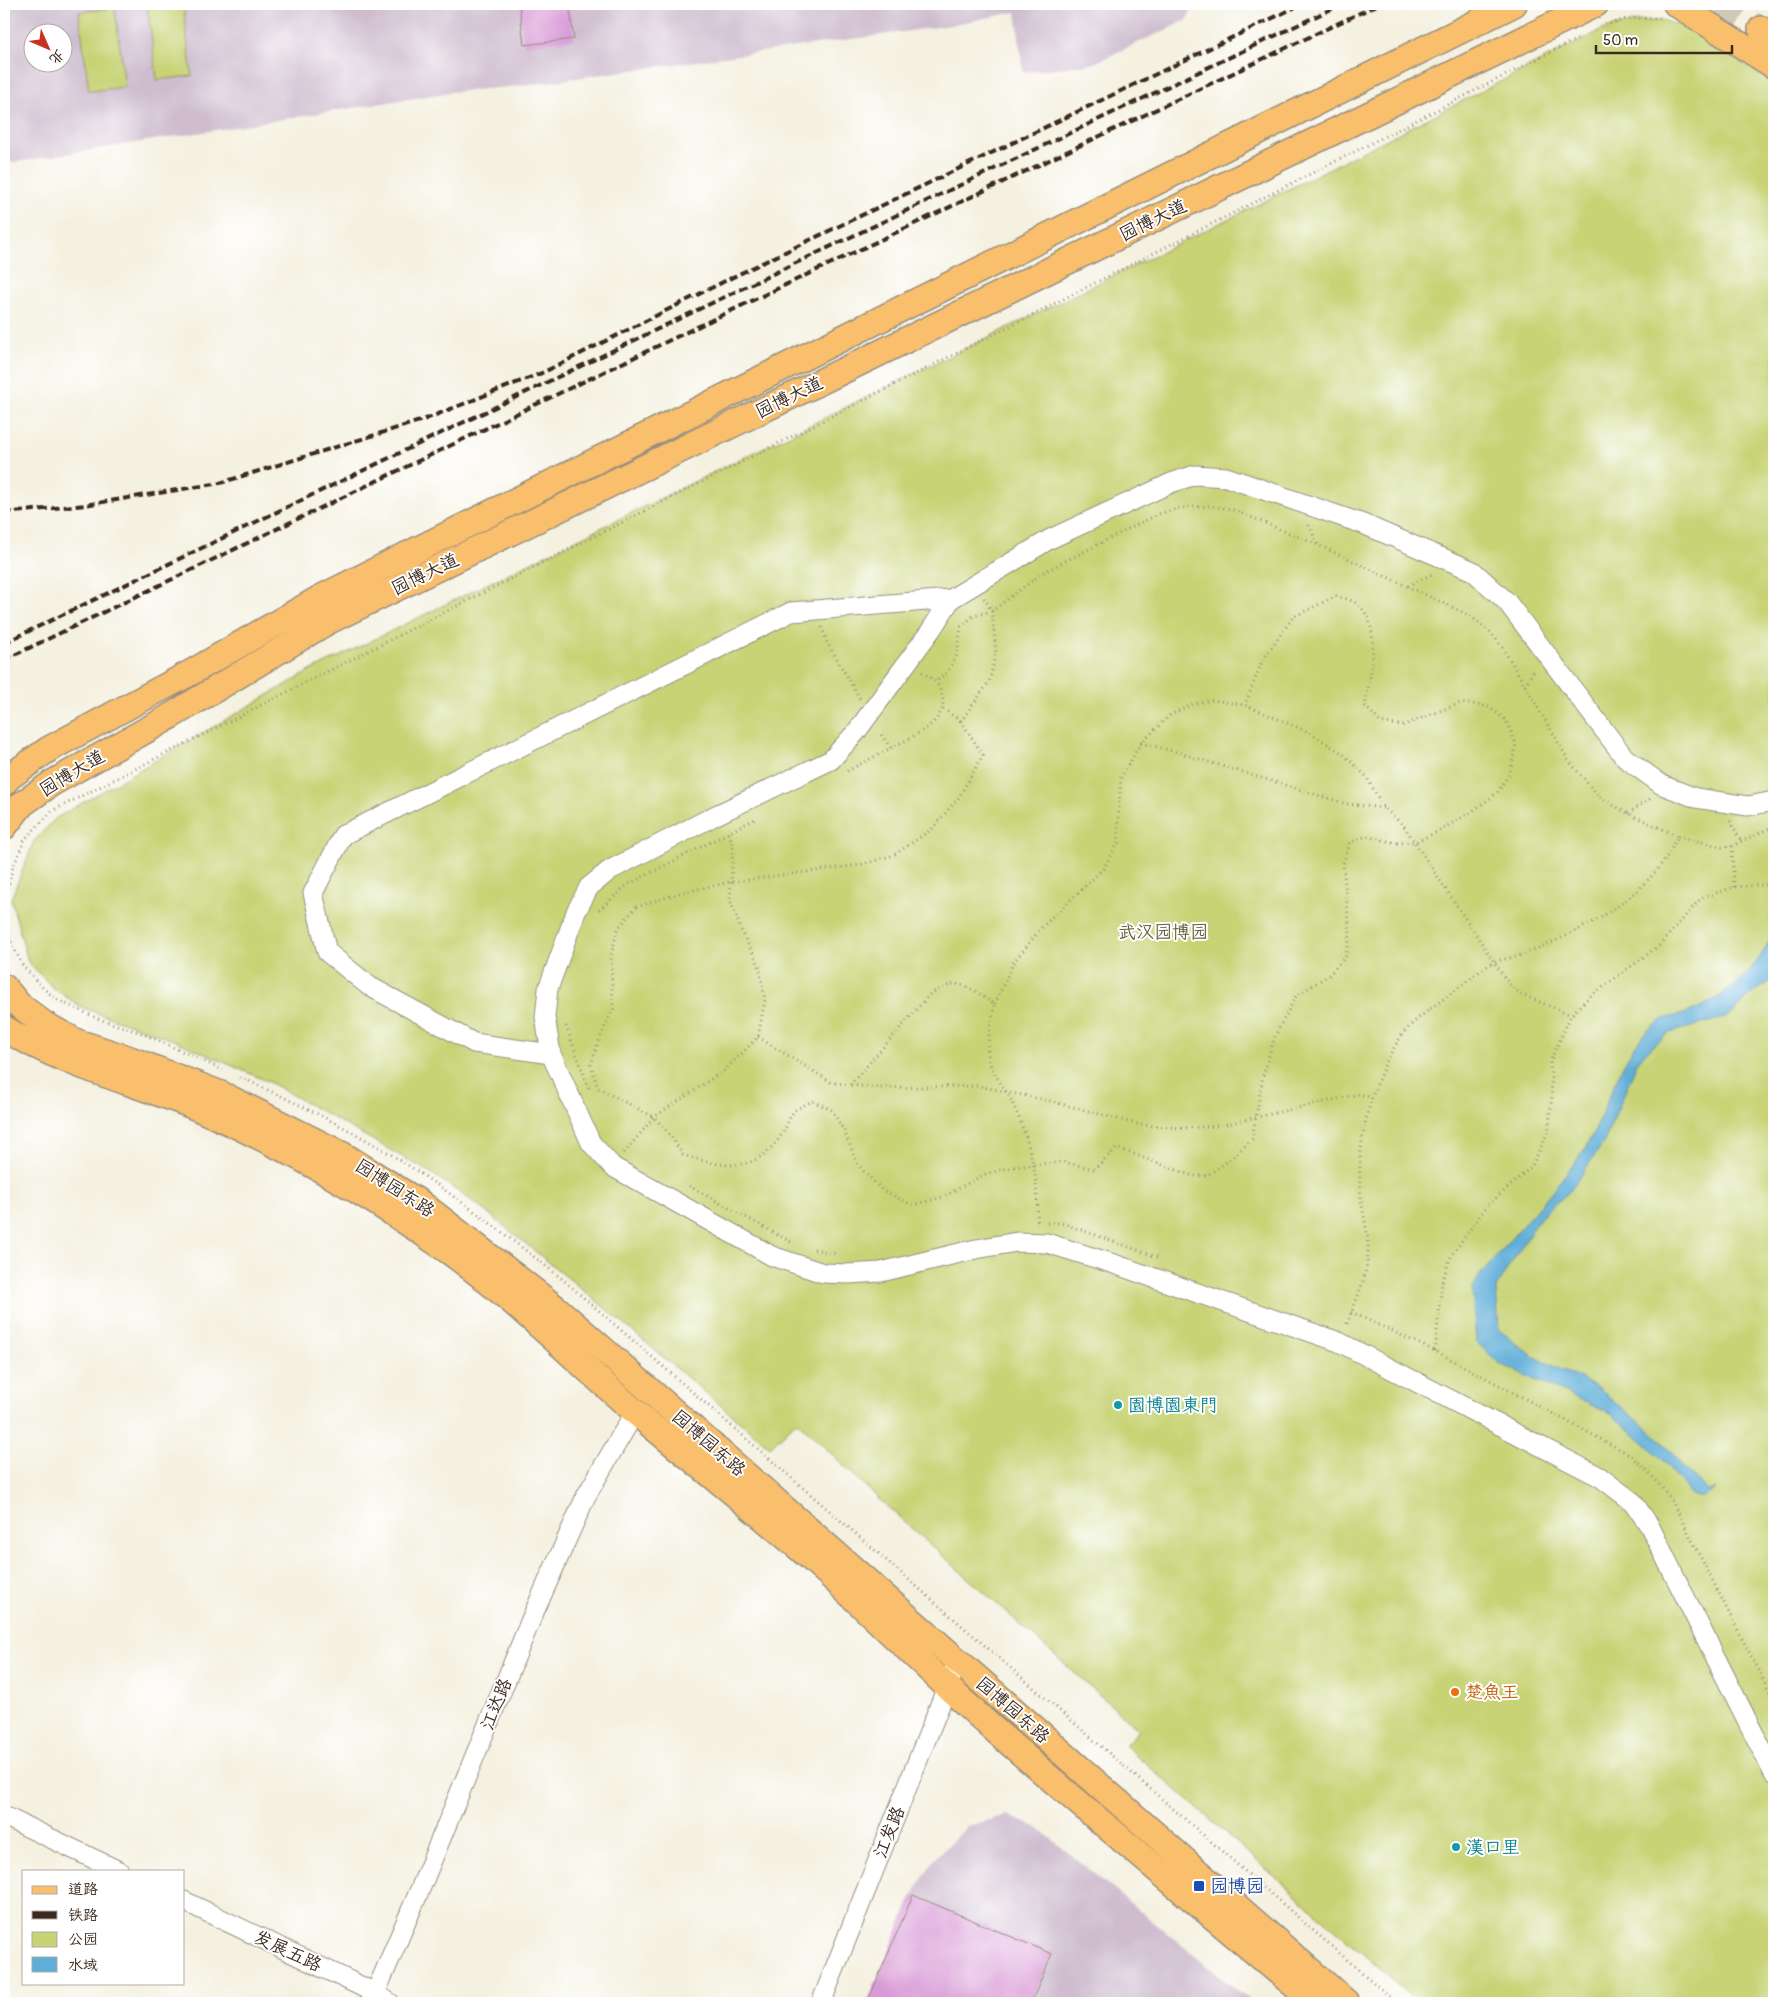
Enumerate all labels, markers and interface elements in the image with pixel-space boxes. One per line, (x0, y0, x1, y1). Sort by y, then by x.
north arrow (22, 22, 72, 72)
scale bar (1596, 22, 1732, 54)
text: 50 m (1603, 31, 1638, 50)
text: 北 (46, 46, 68, 68)
street label: 园博大道 (1116, 194, 1191, 247)
street label: 园博大道 (752, 371, 827, 424)
street label: 园博大道 (388, 548, 463, 601)
street label: 园博大道 (35, 745, 109, 802)
park label: 武汉园博园 (1118, 921, 1208, 944)
street label: 园博园东路 (351, 1154, 439, 1223)
place label: 園博園東門 (1128, 1394, 1218, 1417)
marker: 園博園東門 (1112, 1399, 1124, 1411)
street label: 园博园东路 (667, 1405, 750, 1482)
street label: 园博园东路 (971, 1672, 1054, 1749)
street label: 江达路 (476, 1675, 517, 1734)
place label: 楚魚王 (1465, 1681, 1519, 1704)
marker: 楚魚王 (1449, 1686, 1461, 1698)
street label: 江发路 (869, 1803, 910, 1862)
place label: 漢口里 (1466, 1836, 1520, 1859)
marker: 漢口里 (1450, 1841, 1462, 1853)
legend (22, 1870, 185, 1984)
place label: 园博园 (1210, 1875, 1264, 1898)
marker: 园博园 (1192, 1879, 1206, 1893)
text: 道路 (68, 1880, 98, 1899)
text: 铁路 (68, 1906, 98, 1925)
street label: 发展五路 (250, 1926, 325, 1977)
text: 公园 (68, 1930, 98, 1949)
text: 水域 (68, 1956, 98, 1975)

